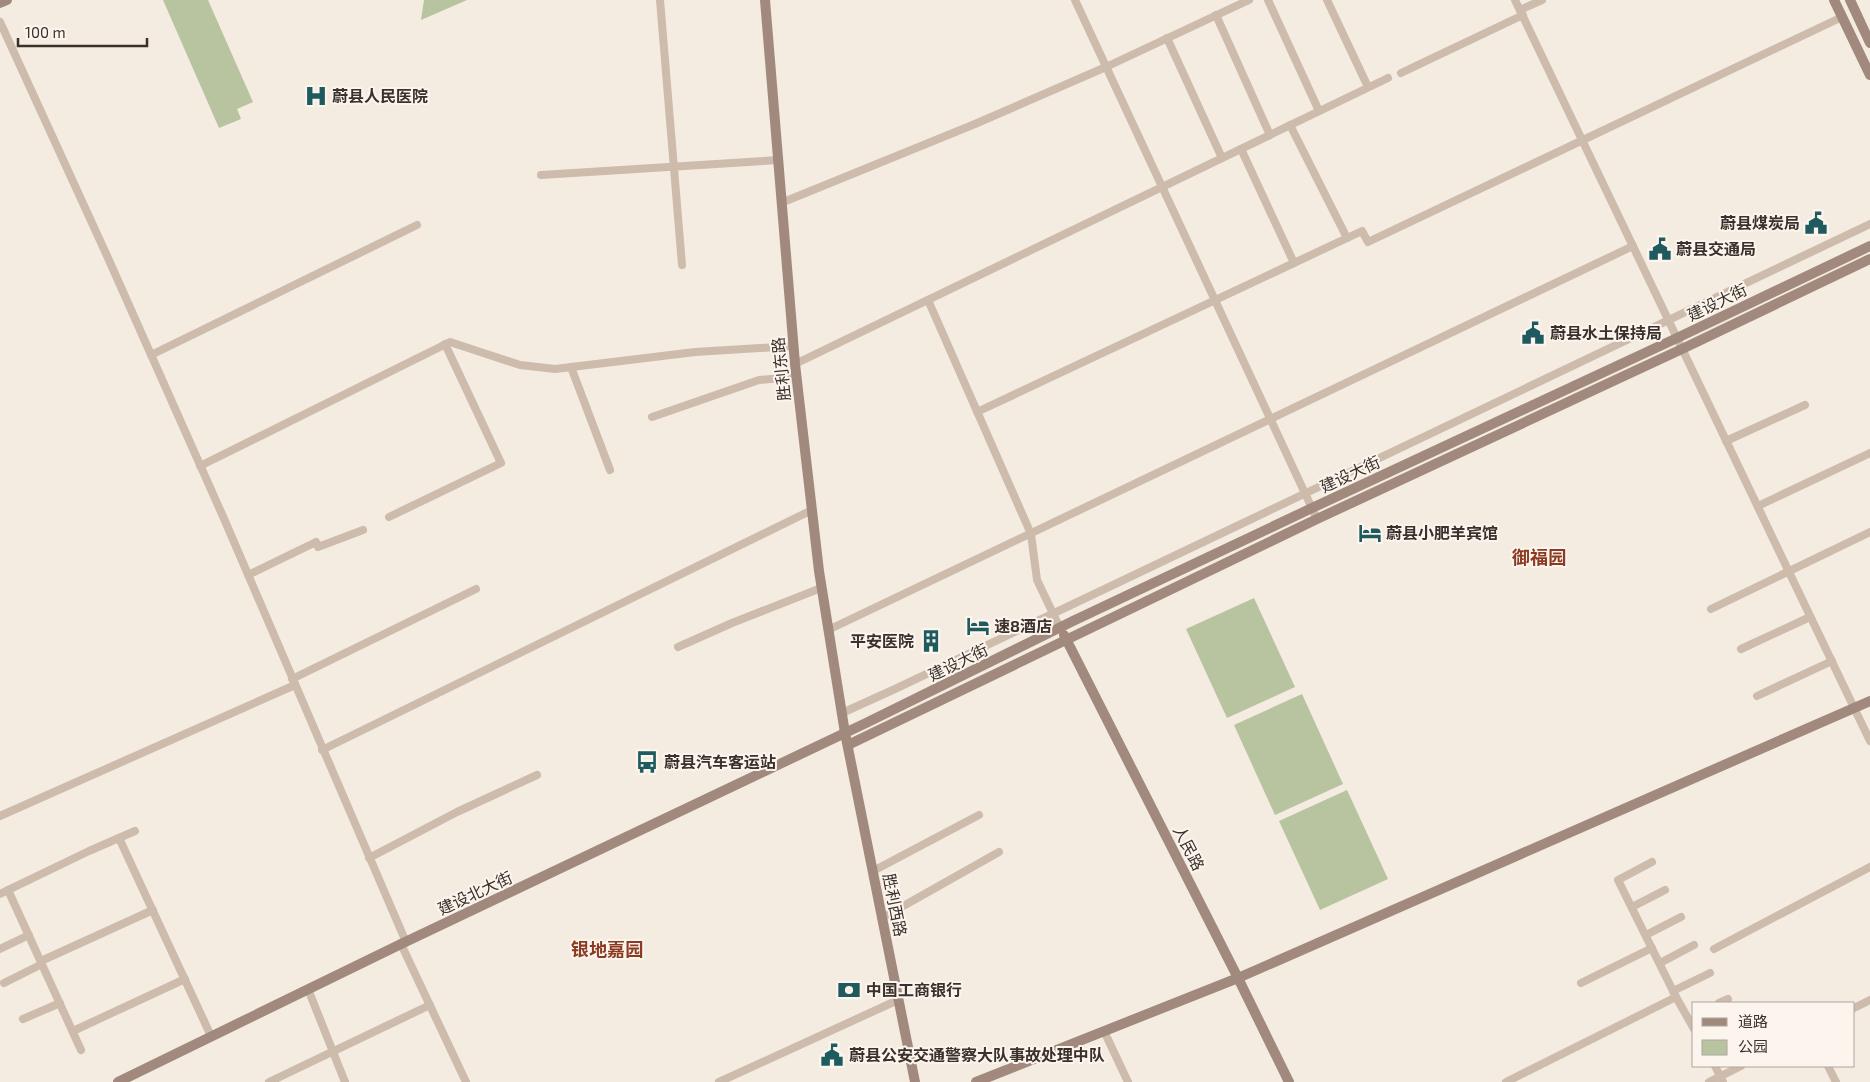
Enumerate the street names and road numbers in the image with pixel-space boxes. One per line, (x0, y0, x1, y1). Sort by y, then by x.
street label: 建设大街 (1684, 279, 1750, 324)
street label: 胜利东路 (768, 336, 793, 402)
street label: 建设大街 (1317, 451, 1383, 496)
street label: 建设大街 (925, 639, 991, 684)
street label: 人民路 (1170, 822, 1209, 873)
street label: 建设北大街 (435, 867, 515, 918)
street label: 胜利西路 (880, 872, 911, 938)

